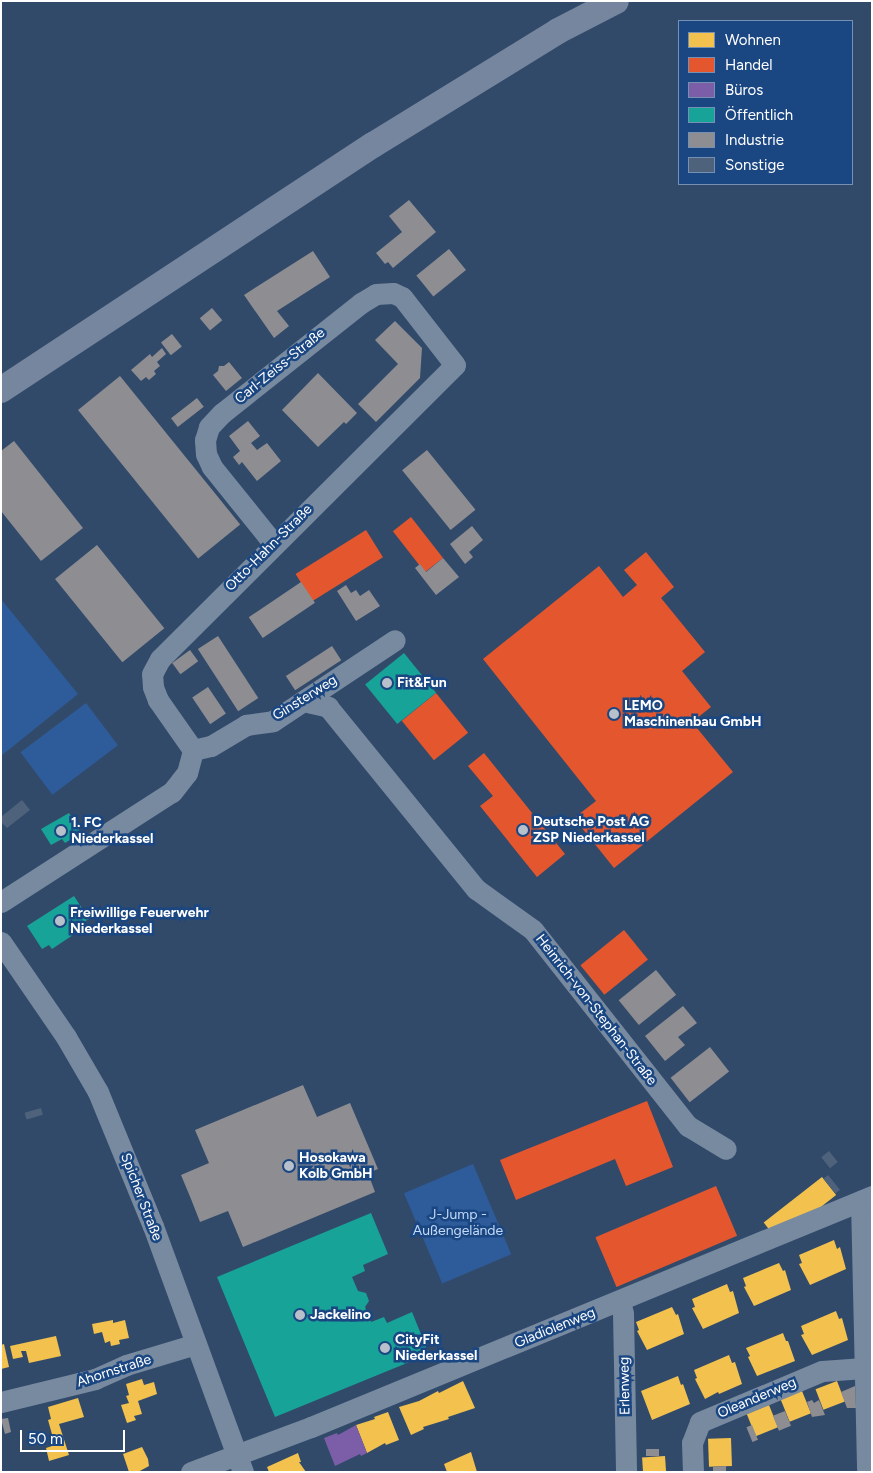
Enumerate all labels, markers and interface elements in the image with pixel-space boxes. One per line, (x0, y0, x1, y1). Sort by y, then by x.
legend (678, 20, 853, 185)
text: Wohnen (725, 31, 781, 49)
text: Handel (725, 56, 773, 74)
text: Büros (725, 81, 763, 99)
text: Öffentlich (725, 106, 793, 124)
text: Industrie (725, 131, 784, 149)
text: Sonstige (725, 156, 784, 174)
street label: Carl-Zeiss-Straße (232, 325, 328, 407)
street label: Otto-Hahn-Straße (222, 501, 316, 595)
street label: Ginsterweg (270, 672, 340, 724)
place label: Fit&Fun (397, 675, 447, 691)
marker: Fit&Fun (381, 677, 393, 689)
place label: LEMO Maschinenbau GmbH (624, 698, 761, 730)
marker: LEMO Maschinenbau GmbH (608, 708, 620, 720)
place label: Deutsche Post AG ZSP Niederkassel (533, 814, 649, 846)
place label: 1. FC Niederkassel (71, 815, 153, 848)
marker: Deutsche Post AG ZSP Niederkassel (517, 824, 529, 836)
marker: 1. FC Niederkassel (55, 825, 67, 837)
place label: Freiwillige Feuerwehr Niederkassel (70, 905, 209, 938)
marker: Freiwillige Feuerwehr Niederkassel (54, 915, 66, 927)
street label: Heinrich-von-Stephan-Straße (532, 931, 660, 1089)
place label: Hosokawa Kolb GmbH (299, 1150, 373, 1182)
street label: Spicher Straße (117, 1151, 165, 1243)
marker: Hosokawa Kolb GmbH (283, 1160, 295, 1172)
park label: J-Jump - Außengelände (413, 1207, 503, 1240)
street label: Gladiolenweg (512, 1304, 598, 1352)
place label: Jackelino (310, 1307, 371, 1323)
marker: Jackelino (294, 1309, 306, 1321)
place label: CityFit Niederkassel (395, 1332, 477, 1364)
marker: CityFit Niederkassel (379, 1342, 391, 1354)
street label: Ahornstraße (75, 1351, 153, 1391)
street label: Erlenweg (616, 1357, 634, 1415)
street label: Oleanderweg (715, 1374, 799, 1422)
scale bar (22, 1420, 128, 1452)
text: 50 m (28, 1430, 63, 1448)

